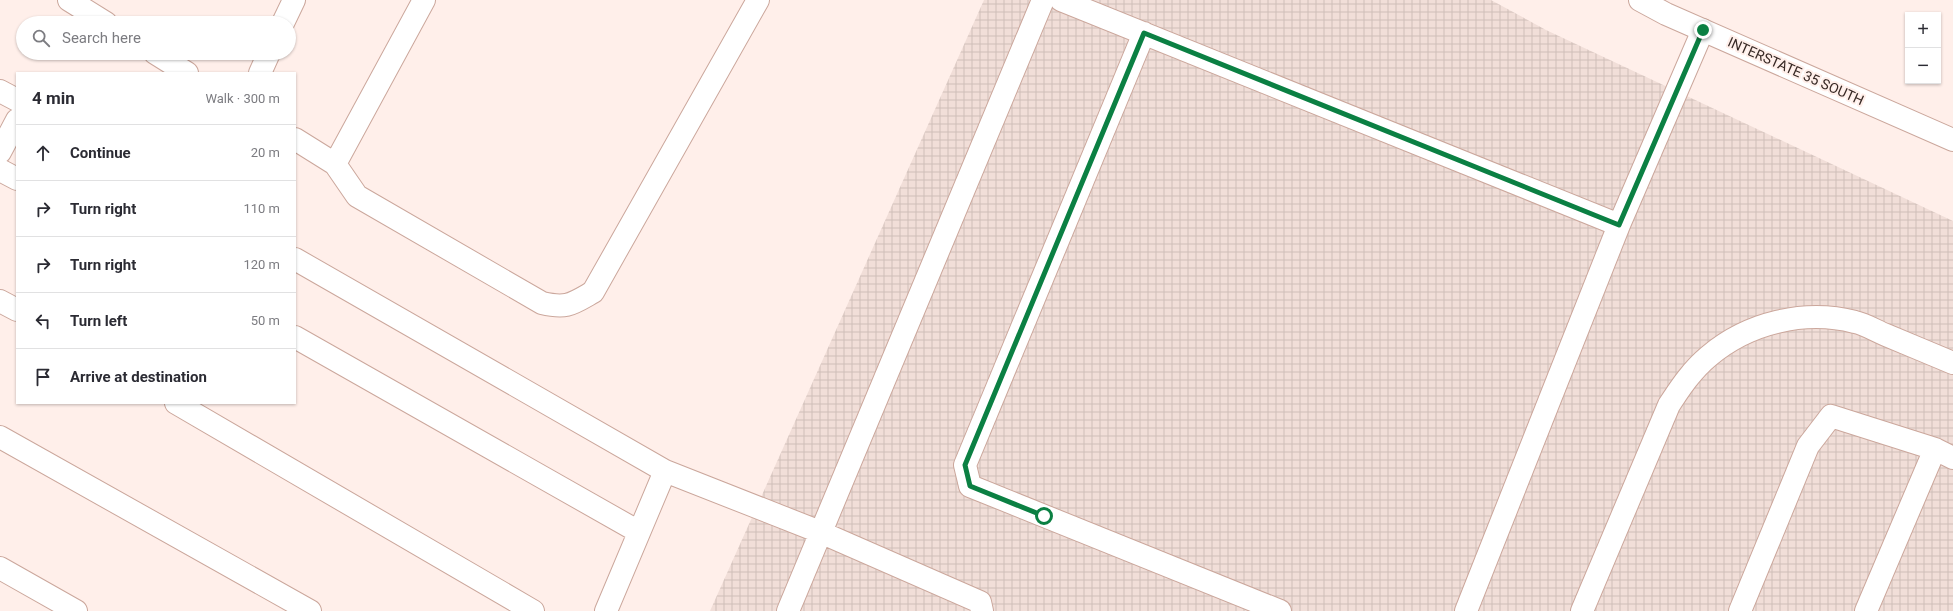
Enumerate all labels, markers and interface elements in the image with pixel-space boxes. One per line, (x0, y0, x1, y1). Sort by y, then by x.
map controls (1905, 12, 1941, 84)
button: + (1905, 12, 1941, 48)
search box (16, 16, 296, 60)
route end (1694, 21, 1712, 39)
icon: search (30, 27, 52, 49)
text: Search here (62, 29, 141, 47)
street label: INTERSTATE 35 SOUTH (1725, 34, 1867, 108)
button: − (1905, 48, 1941, 84)
text: 4 min (32, 88, 75, 108)
text: Walk · 300 m (205, 91, 280, 106)
icon: ahead (32, 142, 54, 164)
text: Continue (70, 144, 131, 162)
text: 20 m (251, 145, 280, 160)
icon: right (32, 198, 54, 220)
text: Turn right (70, 200, 136, 218)
text: 110 m (243, 201, 280, 216)
icon: right (32, 254, 54, 276)
text: Turn right (70, 256, 136, 274)
text: 120 m (243, 257, 280, 272)
icon: left (32, 310, 54, 332)
text: Turn left (70, 312, 127, 330)
text: 50 m (251, 313, 280, 328)
icon: arrive (32, 366, 54, 388)
text: Arrive at destination (70, 368, 207, 386)
route start (1035, 507, 1053, 525)

